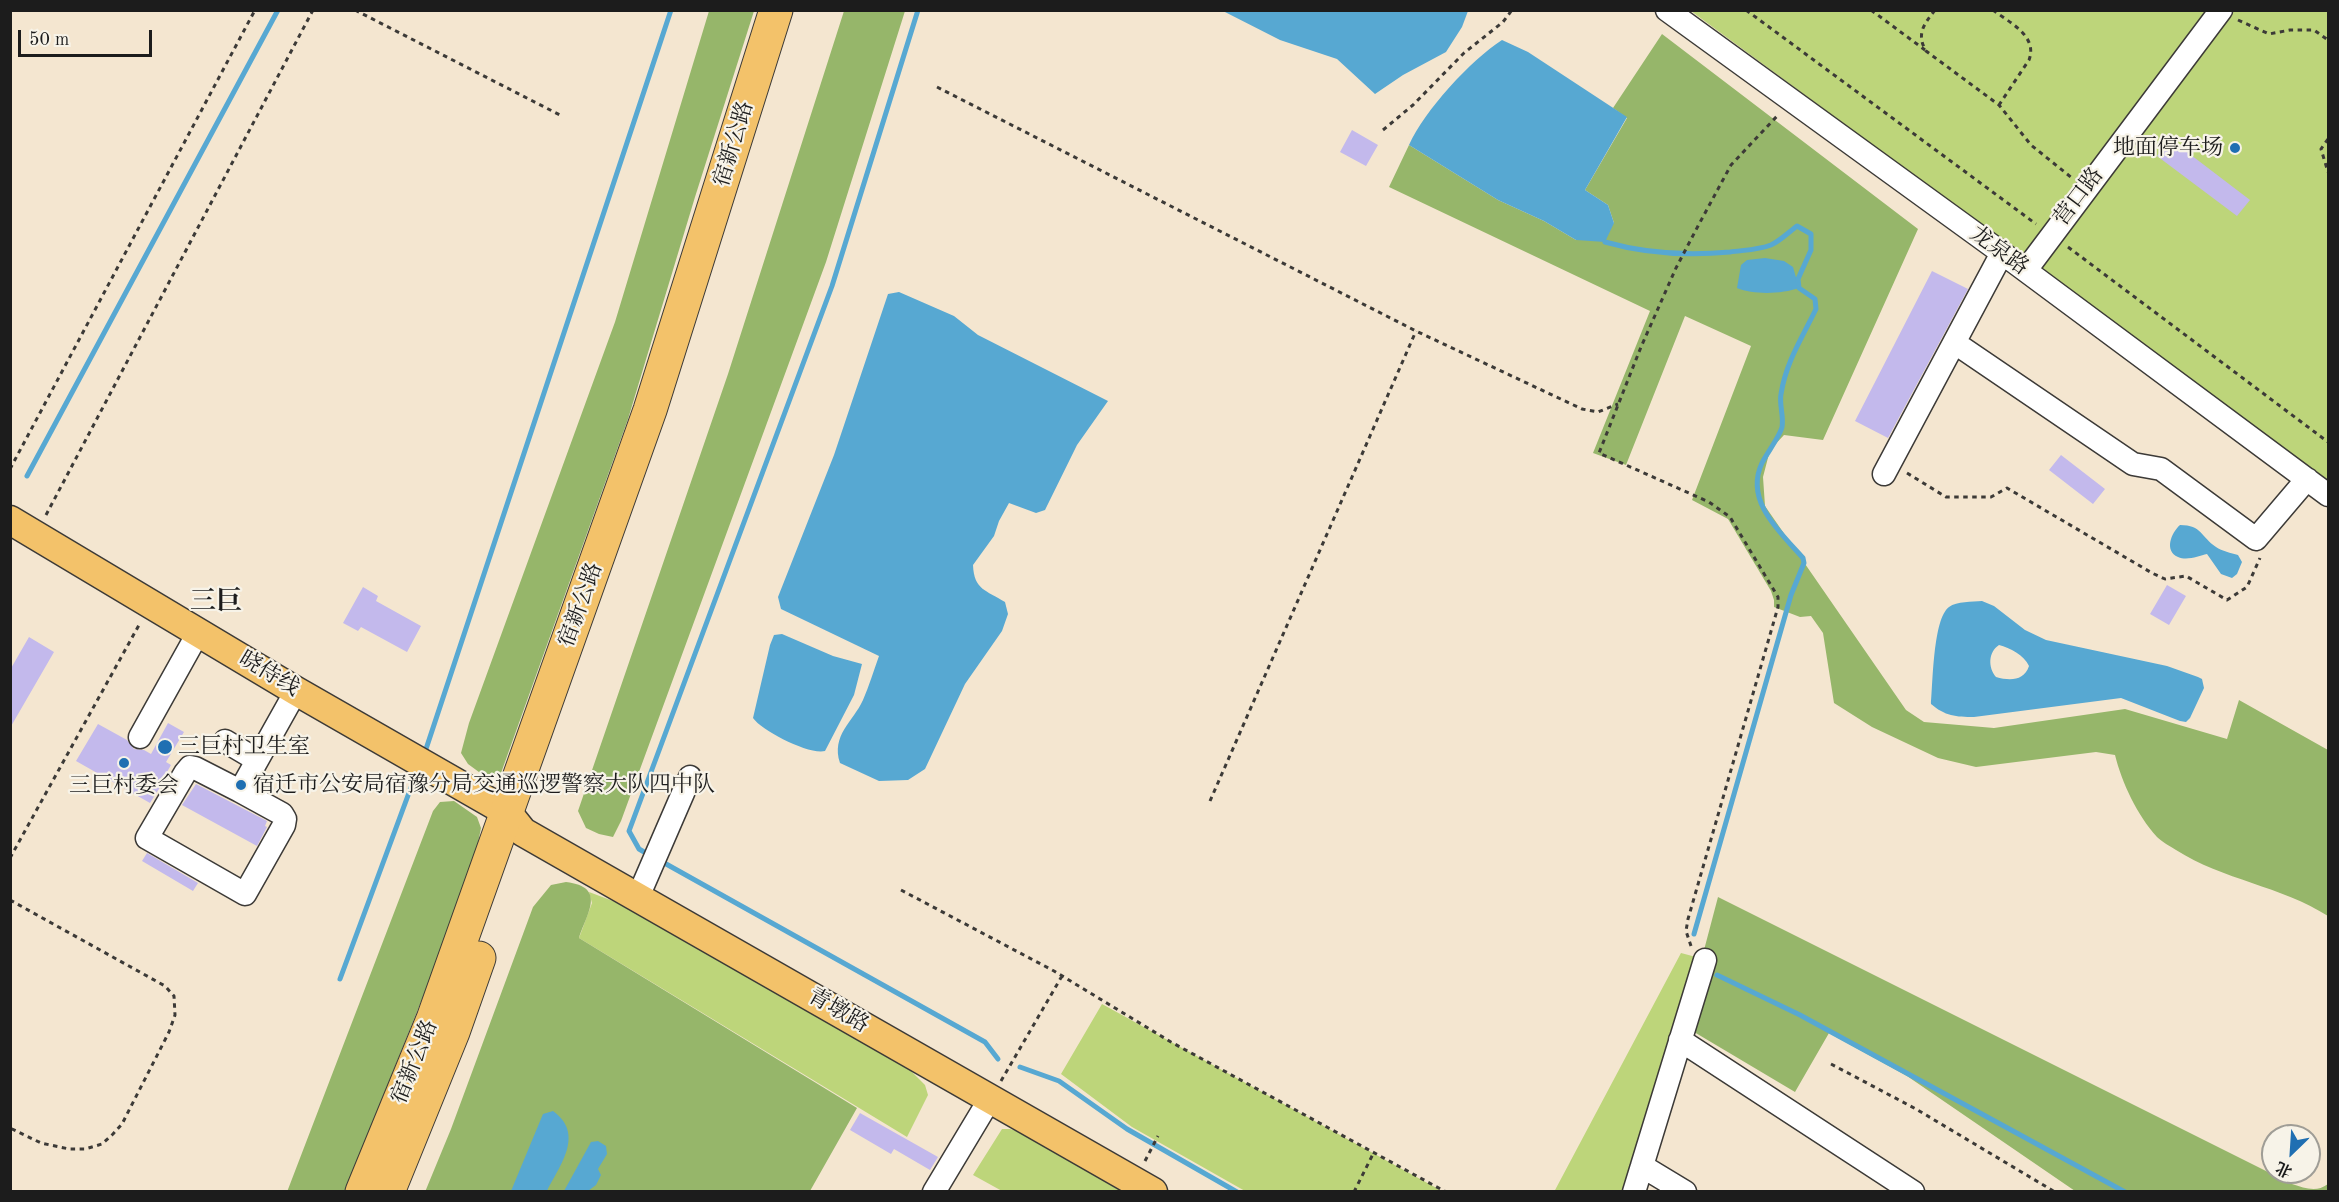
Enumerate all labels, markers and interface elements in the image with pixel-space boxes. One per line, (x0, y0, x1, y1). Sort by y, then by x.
scale bar (21, 18, 154, 56)
text: 50 m (29, 31, 69, 49)
street label: 宿新公路 (709, 98, 759, 190)
place label: 地面停车场 (2113, 135, 2223, 161)
marker: 地面停车场 (2228, 141, 2242, 155)
street label: 营口路 (2049, 163, 2109, 231)
street label: 龙泉路 (1965, 221, 2033, 281)
street label: 宿新公路 (554, 559, 608, 651)
district label: 三巨 (190, 586, 242, 618)
street label: 晓侍线 (234, 646, 304, 702)
place label: 三巨村卫生室 (178, 734, 310, 760)
marker: 三巨村卫生室 (156, 738, 174, 756)
marker: 三巨村委会 (117, 756, 131, 770)
place label: 宿迁市公安局宿豫分局交通巡逻警察大队四中队 (253, 772, 715, 798)
place label: 三巨村委会 (69, 773, 179, 799)
marker: 宿迁市公安局宿豫分局交通巡逻警察大队四中队 (234, 778, 248, 792)
street label: 青墩路 (803, 983, 873, 1039)
street label: 宿新公路 (386, 1016, 444, 1108)
north arrow (2261, 1124, 2321, 1184)
text: 北 (2274, 1158, 2295, 1179)

